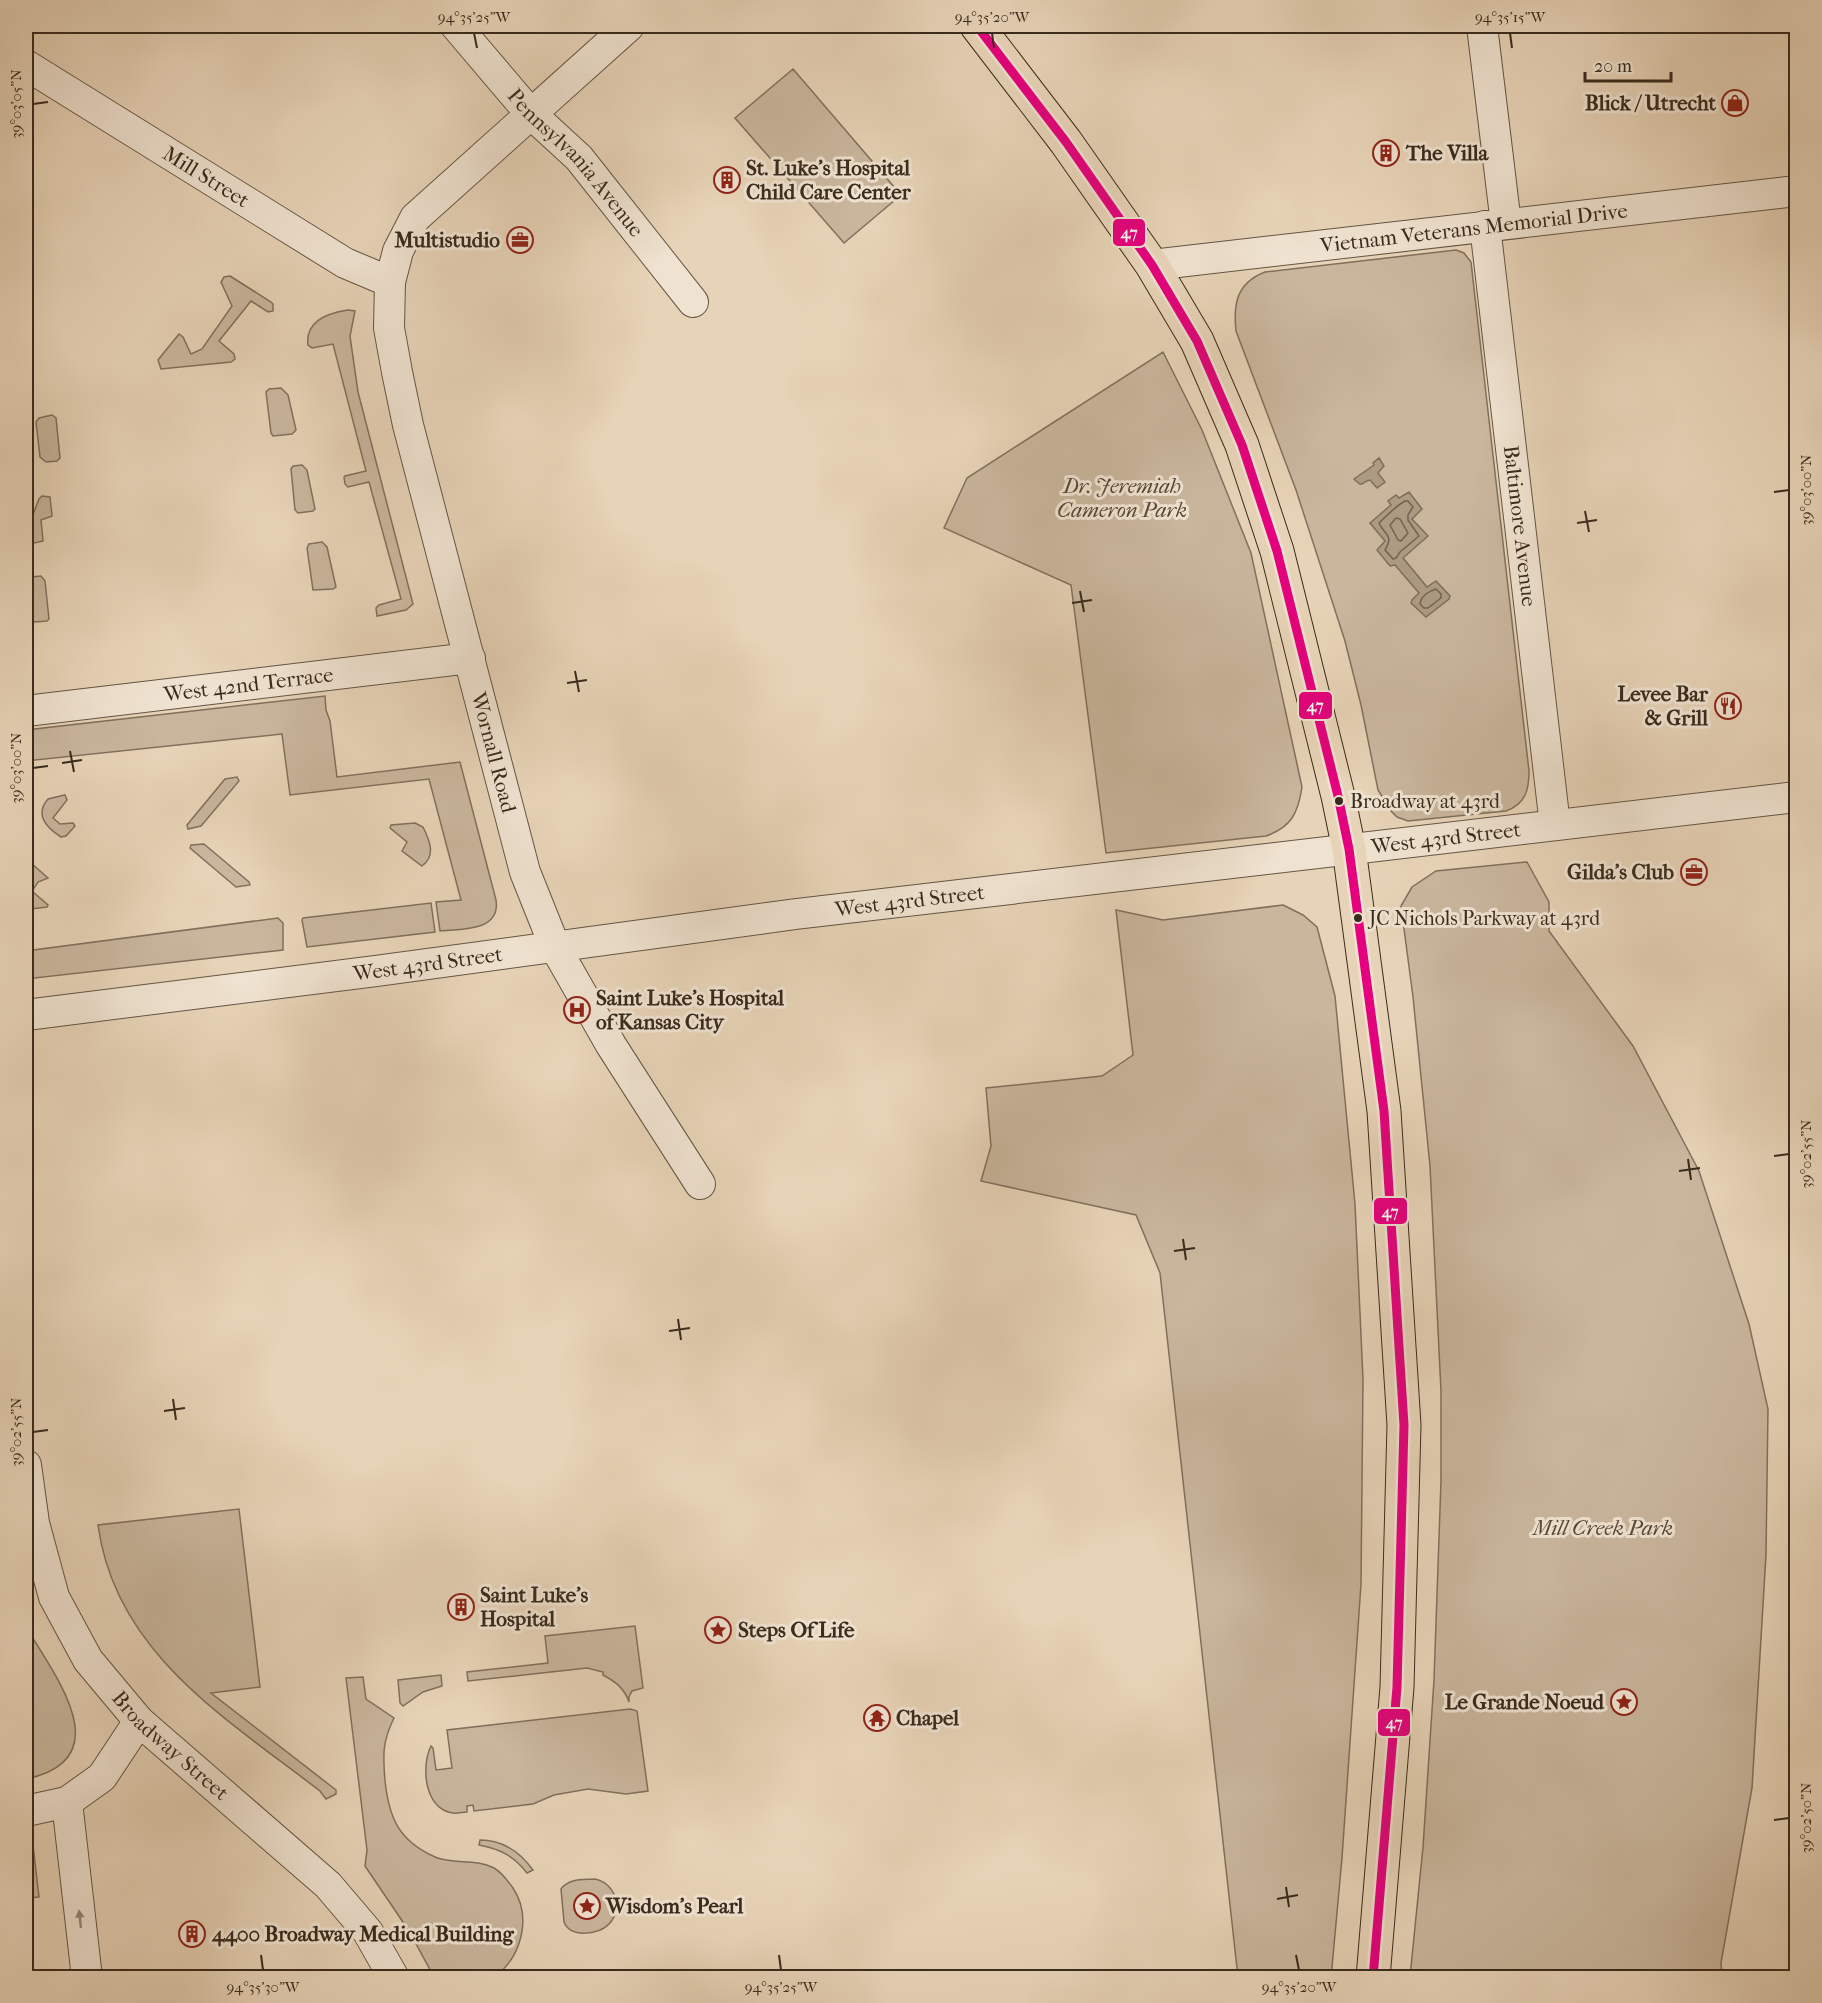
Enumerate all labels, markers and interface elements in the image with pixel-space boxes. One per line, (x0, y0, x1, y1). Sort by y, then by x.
text: 94°35'25"W (438, 8, 512, 26)
text: 94°35'20"W (955, 8, 1031, 26)
text: 94°35'15"W (1475, 8, 1546, 26)
scale bar (1585, 45, 1670, 83)
text: 20 m (1594, 56, 1632, 77)
text: 39°03'05"N (7, 69, 25, 139)
street label: Pennsylvania Avenue (503, 84, 649, 242)
shop icon: Blick / Utrecht (1720, 88, 1750, 118)
place label: Blick / Utrecht (1585, 91, 1717, 115)
building icon: The Villa (1371, 138, 1401, 168)
street label: Mill Street (159, 141, 254, 213)
place label: The Villa (1405, 141, 1490, 165)
place label: St. Luke's Hospital Child Care Center (746, 156, 912, 204)
building icon: St. Luke's Hospital Child Care Center (712, 165, 742, 195)
street label: Vietnam Veterans Memorial Drive (1318, 198, 1629, 258)
line badge: 47 (1112, 218, 1146, 247)
text: 47 (1120, 223, 1138, 243)
office icon: Multistudio (505, 225, 535, 255)
place label: Multistudio (394, 228, 500, 252)
street label: Baltimore Avenue (1499, 444, 1541, 608)
text: 39°03'00"N (1797, 454, 1815, 525)
park label: Dr. Jeremiah Cameron Park (1057, 474, 1187, 522)
street label: West 42nd Terrace (161, 662, 335, 707)
place label: Levee Bar & Grill (1617, 682, 1709, 730)
street label: Wornall Road (466, 689, 521, 816)
line badge: 47 (1298, 691, 1333, 720)
restaurant icon: Levee Bar & Grill (1713, 691, 1743, 721)
text: 47 (1306, 696, 1324, 716)
text: 39°03'00"N (7, 732, 25, 803)
place label: Broadway at 43rd (1350, 790, 1501, 813)
marker: Broadway at 43rd (1333, 795, 1345, 807)
street label: West 43rd Street (1369, 817, 1523, 859)
office icon: Gilda's Club (1679, 857, 1709, 887)
place label: Gilda's Club (1567, 860, 1674, 884)
street label: West 43rd Street (832, 880, 986, 921)
place label: JC Nichols Parkway at 43rd (1367, 907, 1601, 930)
marker: JC Nichols Parkway at 43rd (1352, 912, 1364, 924)
street label: West 43rd Street (351, 942, 504, 986)
place label: Saint Luke's Hospital of Kansas City (596, 986, 784, 1034)
hospital icon: Saint Luke's Hospital of Kansas City (562, 995, 592, 1025)
text: 39°02'55"N (1797, 1119, 1815, 1188)
line badge: 47 (1373, 1197, 1408, 1225)
text: 47 (1381, 1202, 1399, 1222)
text: 39°02'55"N (7, 1397, 25, 1466)
park label: Mill Creek Park (1531, 1516, 1673, 1540)
place label: Saint Luke's Hospital (480, 1583, 589, 1631)
building icon: Saint Luke's Hospital (446, 1592, 476, 1622)
place icon: Steps Of Life (703, 1615, 733, 1645)
place label: Steps Of Life (738, 1618, 855, 1642)
street label: Broadway Street (107, 1686, 234, 1806)
place icon: Le Grande Noeud (1609, 1687, 1639, 1717)
place label: Le Grande Noeud (1445, 1690, 1605, 1714)
temple icon: Chapel (862, 1703, 892, 1733)
place label: Chapel (896, 1706, 959, 1730)
line badge: 47 (1377, 1708, 1411, 1737)
text: 47 (1385, 1713, 1403, 1733)
text: 39°02'50"N (1797, 1782, 1815, 1853)
place icon: Wisdom's Pearl (572, 1891, 602, 1921)
place label: Wisdom's Pearl (605, 1894, 743, 1918)
one-way arrow (75, 1910, 85, 1929)
building icon: 4400 Broadway Medical Building (177, 1919, 207, 1949)
place label: 4400 Broadway Medical Building (211, 1922, 515, 1947)
text: 94°35'30"W (227, 1978, 301, 1996)
text: 94°35'25"W (745, 1978, 819, 1996)
text: 94°35'20"W (1262, 1978, 1338, 1996)

